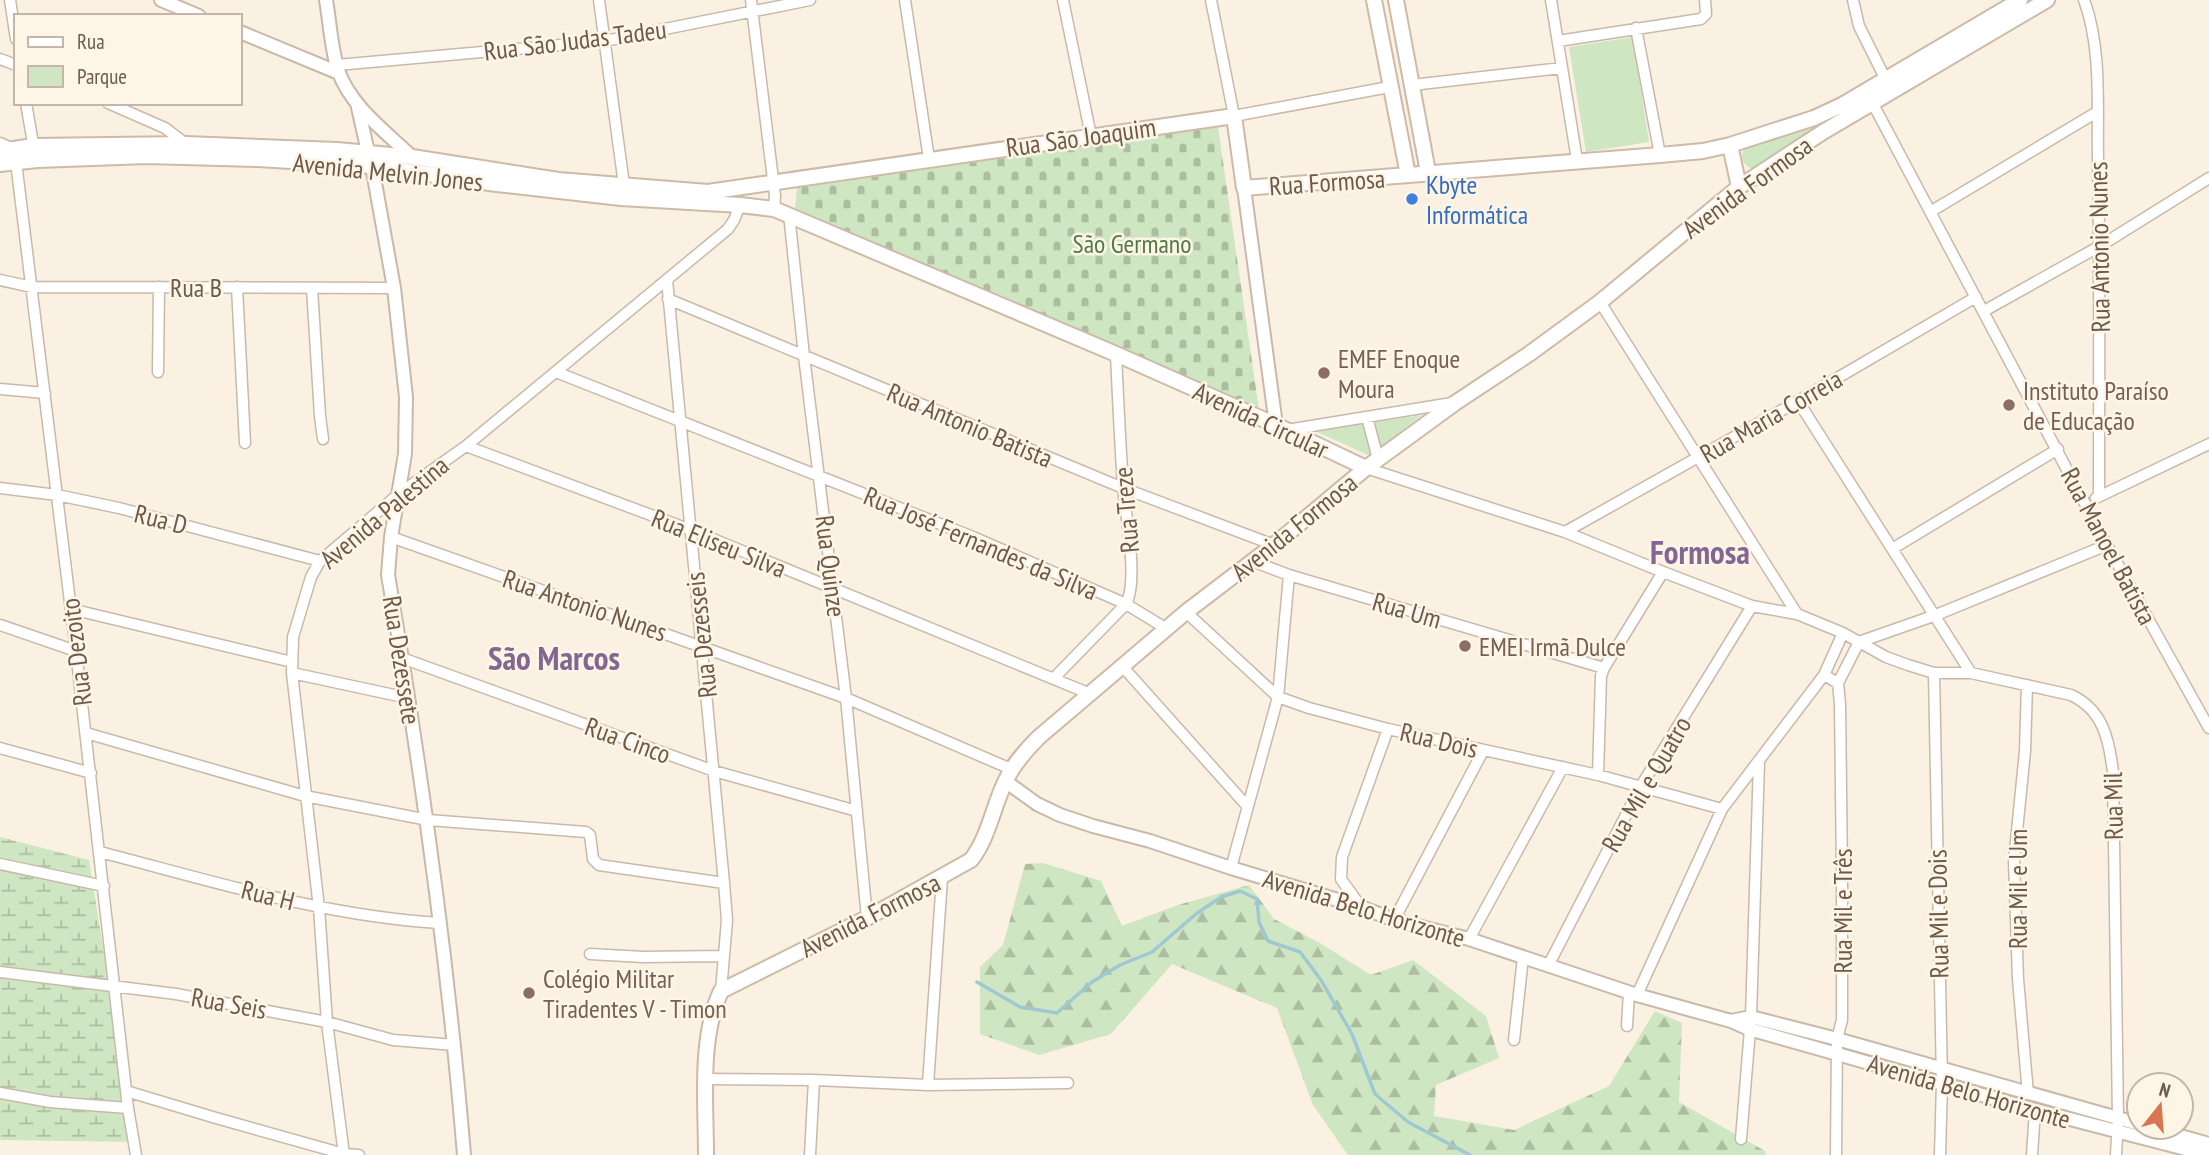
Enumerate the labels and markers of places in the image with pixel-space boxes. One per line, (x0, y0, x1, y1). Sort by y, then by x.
place label: Kbyte Informática (1426, 168, 1528, 231)
marker: Kbyte Informática (1404, 191, 1420, 207)
place label: EMEF Enoque Moura (1338, 342, 1460, 405)
marker: EMEF Enoque Moura (1316, 365, 1332, 381)
place label: Instituto Paraíso de Educação (2023, 374, 2169, 437)
marker: Instituto Paraíso de Educação (2001, 397, 2017, 413)
place label: EMEI Irmã Dulce (1479, 630, 1626, 663)
marker: EMEI Irmã Dulce (1457, 638, 1473, 654)
place label: Colégio Militar Tiradentes V - Timon (543, 962, 727, 1025)
marker: Colégio Militar Tiradentes V - Timon (521, 985, 537, 1001)

